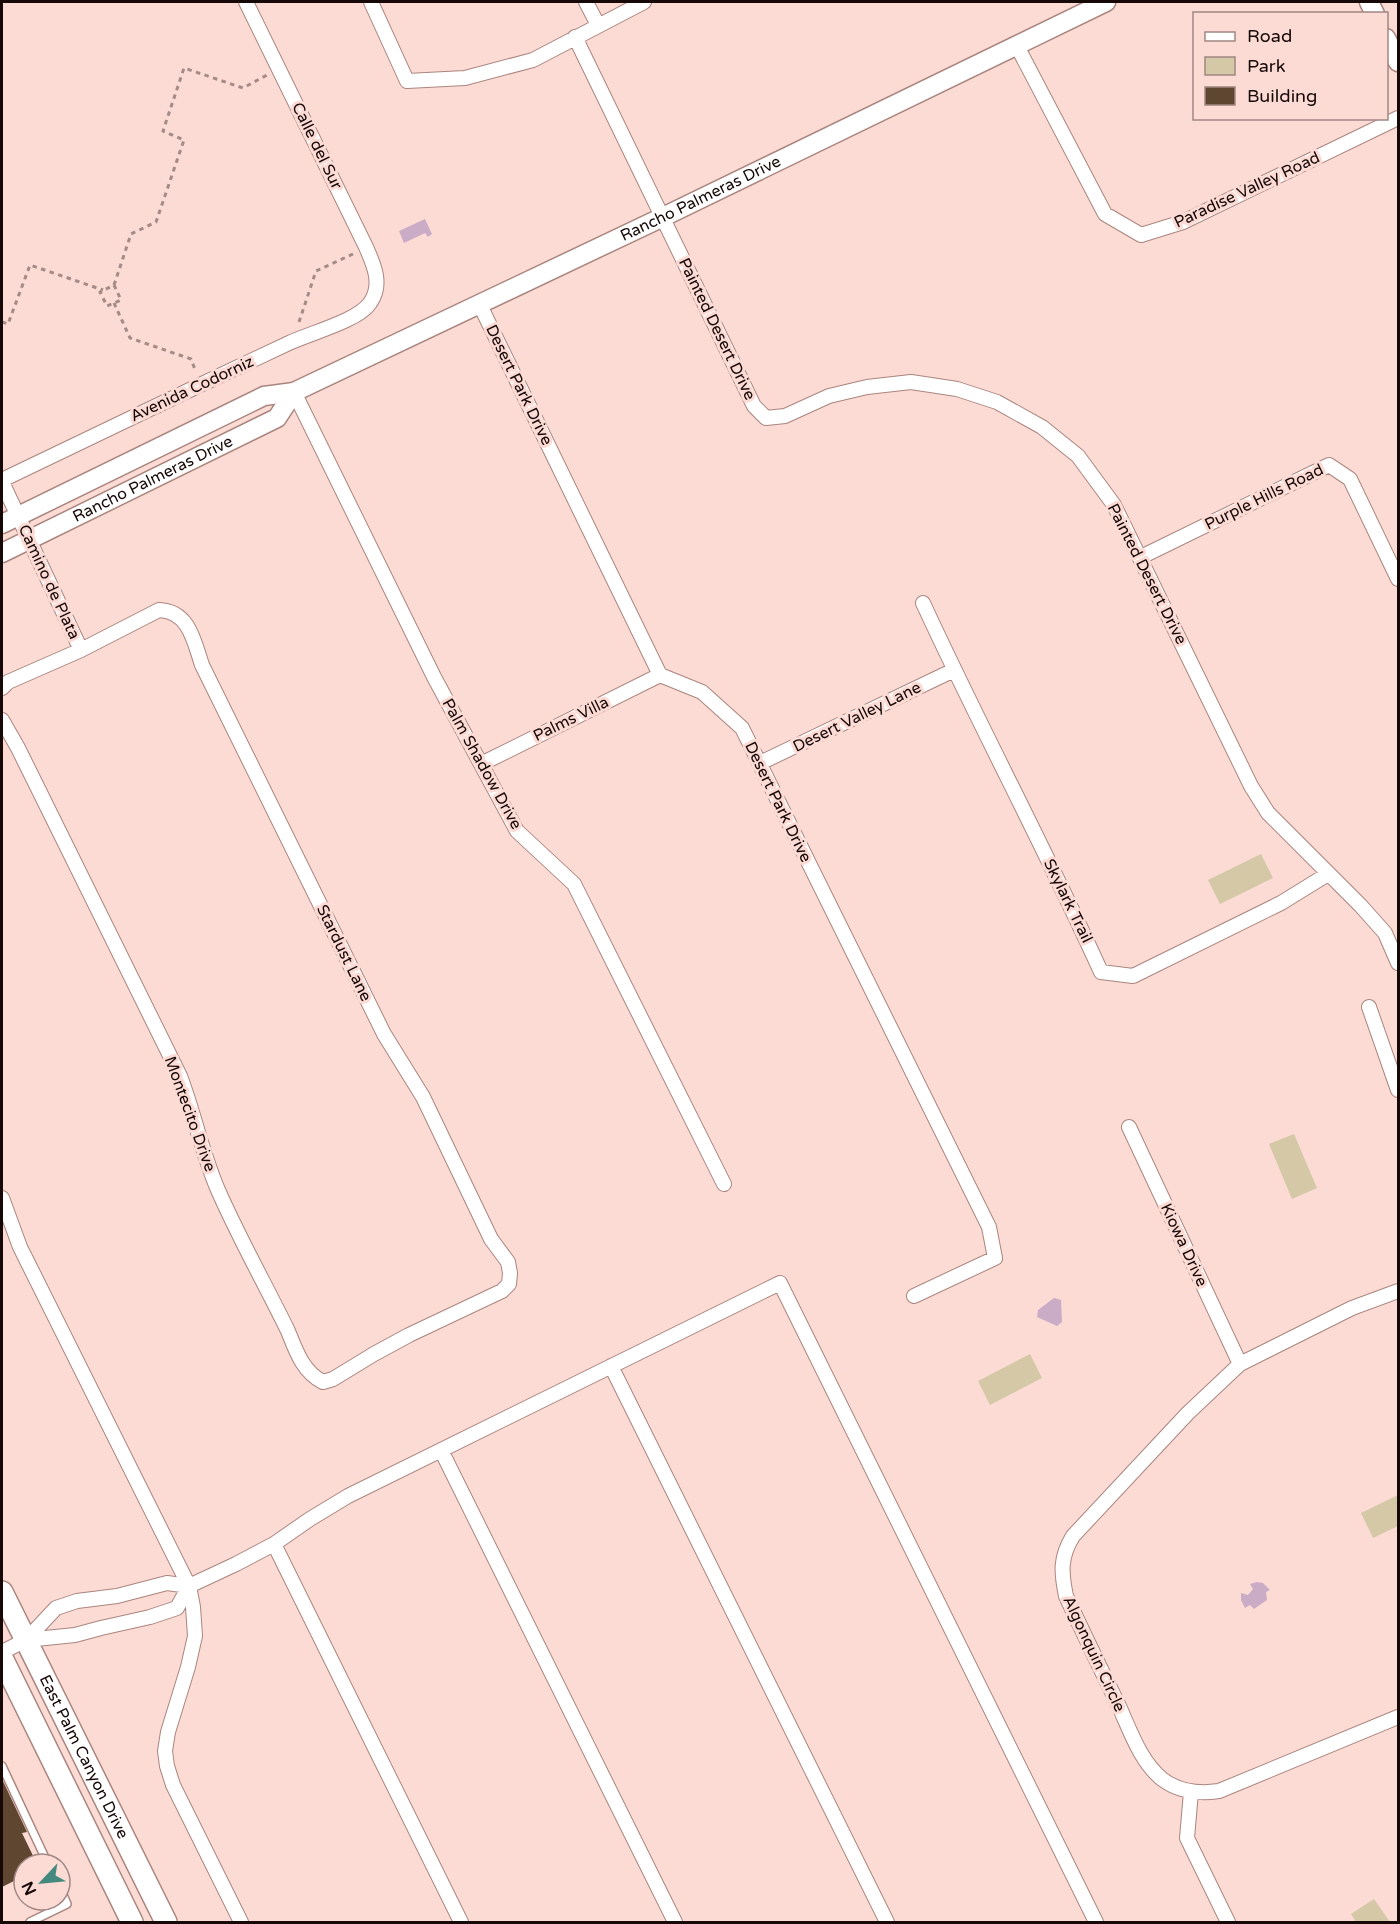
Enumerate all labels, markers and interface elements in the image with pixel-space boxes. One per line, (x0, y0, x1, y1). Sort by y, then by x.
legend (1193, 12, 1388, 120)
text: Road (1247, 25, 1292, 47)
text: Park (1247, 55, 1286, 77)
text: Building (1247, 85, 1317, 107)
street label: Calle del Sur (287, 99, 347, 193)
street label: Paradise Valley Road (1171, 147, 1323, 233)
street label: Rancho Palmeras Drive (617, 151, 784, 246)
street label: Painted Desert Drive (674, 255, 760, 403)
street label: Desert Park Drive (481, 321, 557, 449)
street label: Avenida Codorniz (127, 352, 257, 426)
street label: Rancho Palmeras Drive (69, 431, 236, 527)
street label: Purple Hills Road (1201, 460, 1327, 534)
street label: Painted Desert Drive (1103, 500, 1191, 648)
street label: Camino de Plata (14, 521, 84, 643)
street label: Desert Valley Lane (790, 677, 924, 757)
street label: Palms Villa (530, 692, 612, 746)
street label: Palm Shadow Drive (438, 695, 526, 833)
street label: Desert Park Drive (740, 738, 816, 866)
street label: Skylark Trail (1039, 856, 1097, 946)
street label: Stardust Lane (312, 901, 376, 1005)
street label: Montecito Drive (160, 1054, 220, 1174)
street label: Kiowa Drive (1156, 1200, 1212, 1290)
street label: Algonquin Circle (1058, 1593, 1130, 1715)
street label: East Palm Canyon Drive (35, 1671, 133, 1842)
north arrow (12, 1852, 72, 1912)
text: N (18, 1878, 41, 1898)

